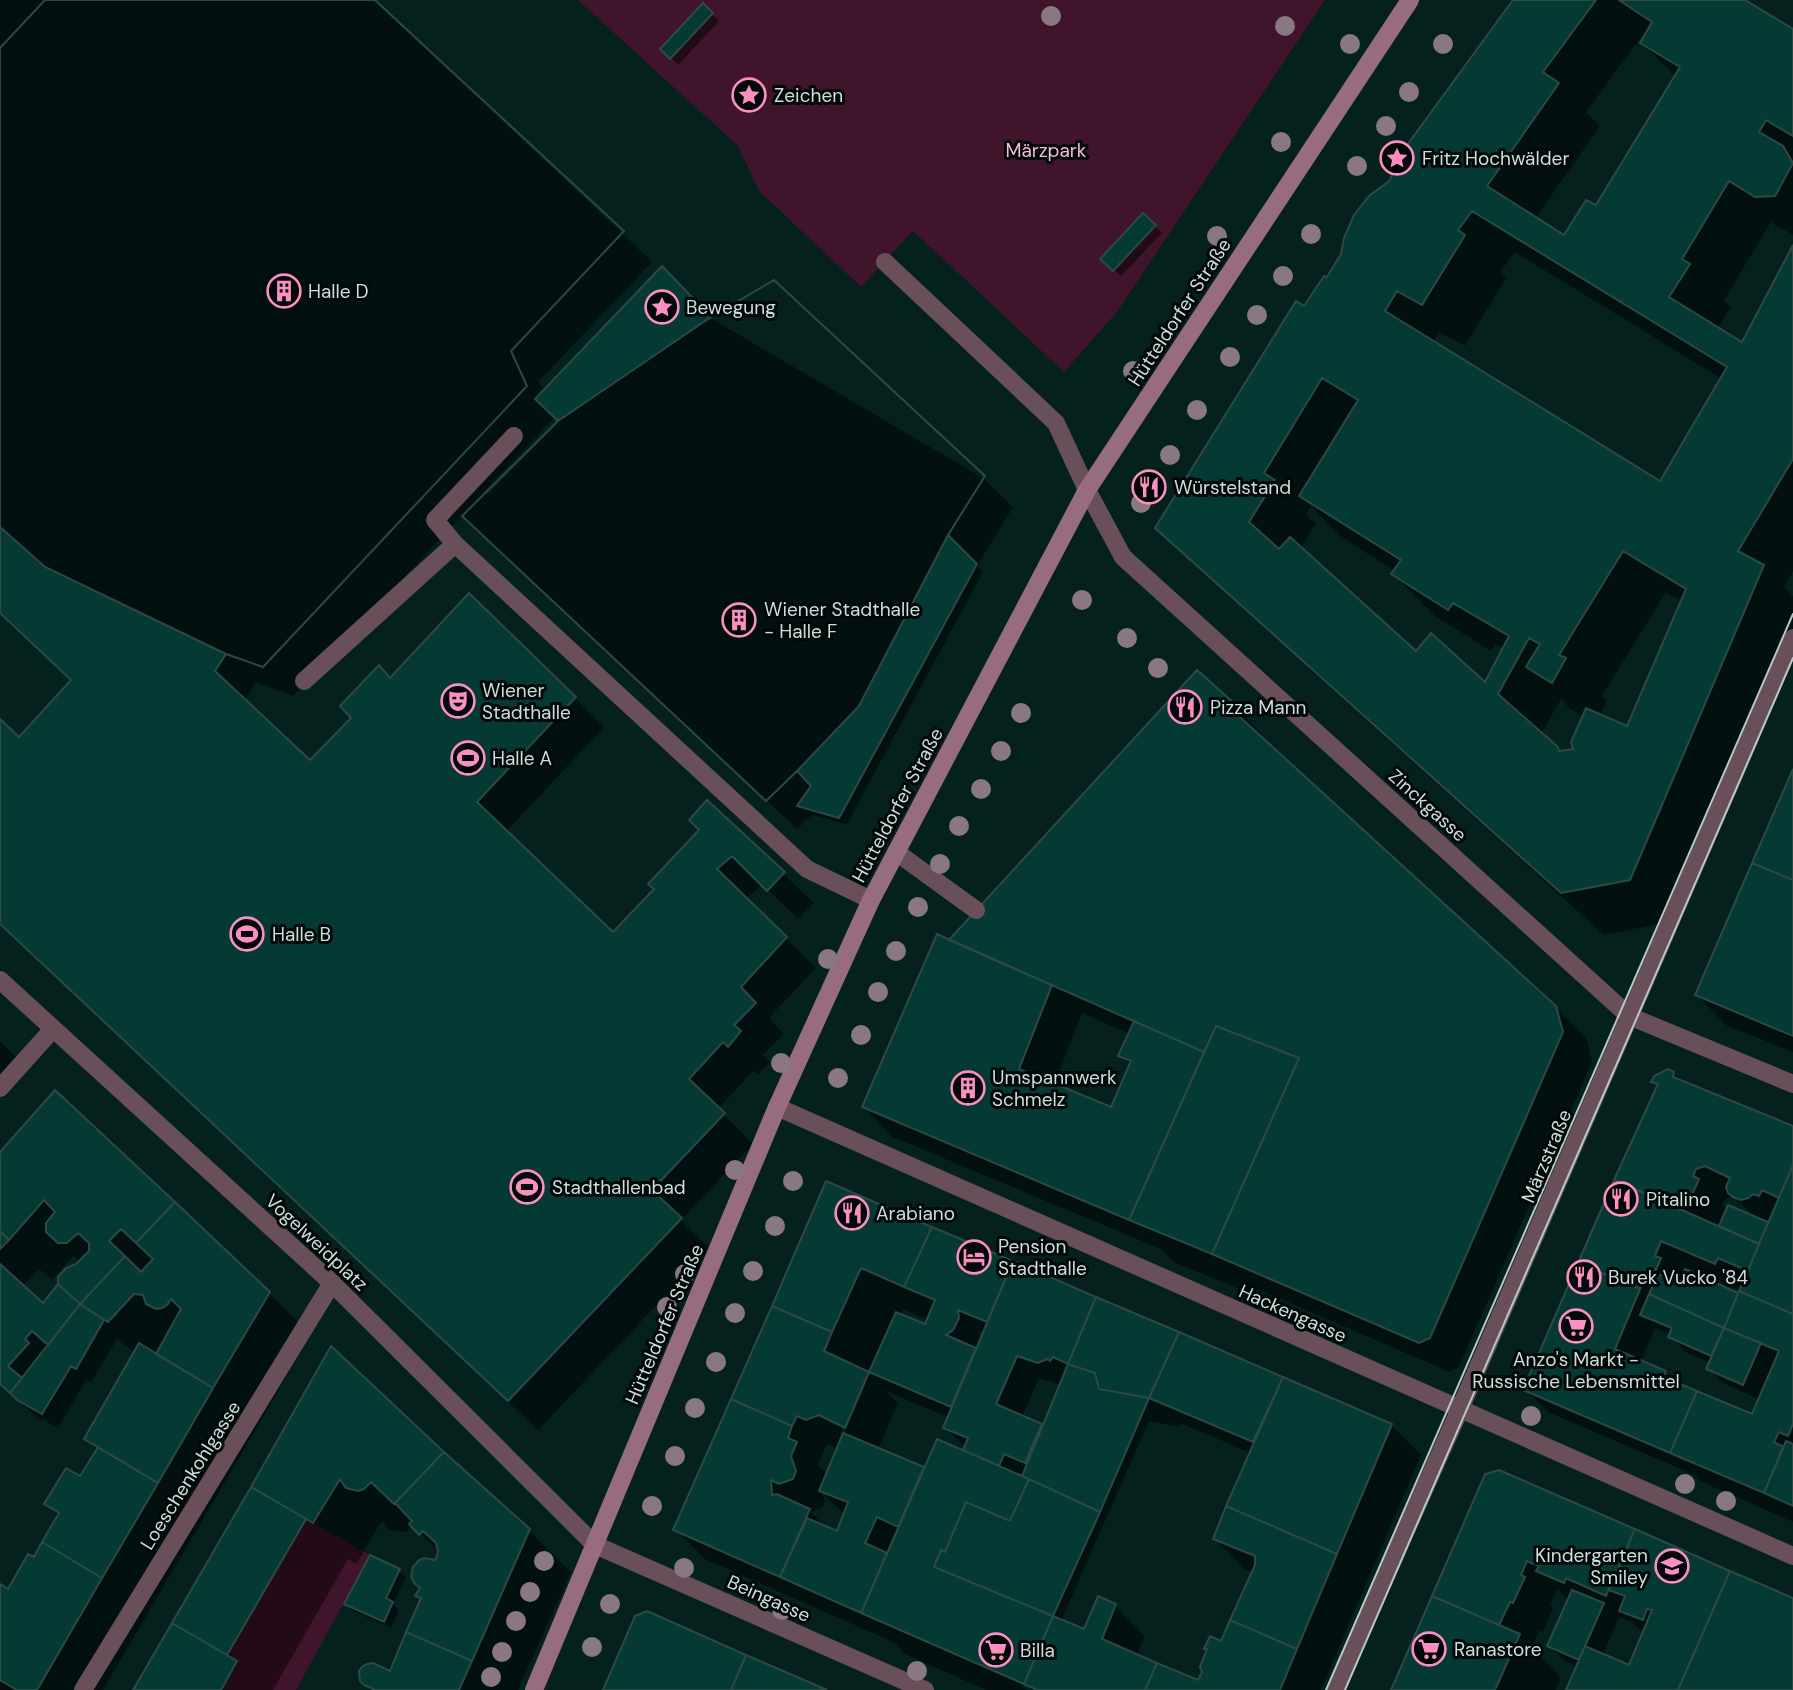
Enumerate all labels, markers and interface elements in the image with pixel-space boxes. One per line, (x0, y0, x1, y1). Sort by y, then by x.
place icon: Zeichen (730, 76, 768, 114)
place label: Zeichen (774, 83, 843, 108)
park label: Märzpark (1006, 138, 1087, 163)
place icon: Fritz Hochwälder (1378, 139, 1416, 177)
place label: Fritz Hochwälder (1422, 146, 1569, 171)
street label: Hütteldorfer Straße (1122, 234, 1237, 391)
building icon: Halle D (265, 272, 303, 310)
place label: Halle D (308, 279, 369, 304)
place icon: Bewegung (643, 288, 681, 326)
place label: Bewegung (686, 295, 776, 320)
restaurant icon: Würstelstand (1130, 468, 1168, 506)
place label: Würstelstand (1174, 475, 1291, 500)
place label: Wiener Stadthalle - Halle F (764, 597, 920, 644)
building icon: Wiener Stadthalle - Halle F (720, 601, 758, 639)
place label: Wiener Stadthalle (482, 678, 571, 725)
theatre icon: Wiener Stadthalle (439, 682, 477, 720)
restaurant icon: Pizza Mann (1166, 688, 1204, 726)
place label: Pizza Mann (1210, 695, 1307, 720)
street label: Hütteldorfer Straße (846, 724, 949, 887)
sports icon: Halle A (449, 739, 487, 777)
place label: Halle A (492, 746, 553, 771)
street label: Zinckgasse (1383, 764, 1472, 847)
sports icon: Halle B (228, 915, 266, 953)
place label: Halle B (272, 922, 331, 947)
place label: Umspannwerk Schmelz (992, 1065, 1117, 1112)
building icon: Umspannwerk Schmelz (949, 1069, 987, 1107)
street label: Märzstraße (1516, 1106, 1577, 1207)
sports icon: Stadthallenbad (508, 1168, 546, 1206)
place label: Stadthallenbad (552, 1175, 686, 1200)
restaurant icon: Pitalino (1602, 1180, 1640, 1218)
place label: Pitalino (1646, 1187, 1710, 1212)
street label: Vogelweidplatz (260, 1188, 373, 1296)
restaurant icon: Arabiano (833, 1194, 871, 1232)
place label: Arabiano (876, 1201, 955, 1226)
place label: Pension Stadthalle (998, 1234, 1087, 1281)
hotel icon: Pension Stadthalle (955, 1238, 993, 1276)
street label: Hütteldorfer Straße (619, 1240, 709, 1408)
restaurant icon: Burek Vucko '84 (1565, 1258, 1603, 1296)
place label: Burek Vucko '84 (1608, 1265, 1748, 1290)
street label: Hackengasse (1235, 1279, 1351, 1348)
supermarket icon: Anzo's Markt - Russische Lebensmittel (1557, 1307, 1595, 1345)
place label: Anzo's Markt - Russische Lebensmittel (1472, 1347, 1680, 1394)
street label: Loeschenkohlgasse (135, 1396, 246, 1554)
place label: Kindergarten Smiley (1535, 1543, 1648, 1590)
school or university icon: Kindergarten Smiley (1653, 1547, 1691, 1585)
street label: Beingasse (723, 1569, 814, 1628)
supermarket icon: Ranastore (1410, 1630, 1448, 1668)
supermarket icon: Billa (977, 1631, 1015, 1669)
place label: Ranastore (1454, 1637, 1542, 1662)
place label: Billa (1020, 1638, 1055, 1663)

